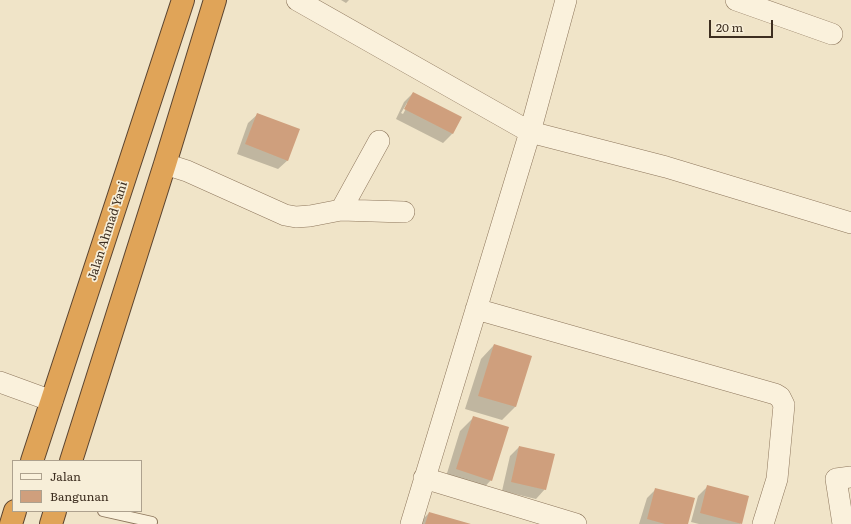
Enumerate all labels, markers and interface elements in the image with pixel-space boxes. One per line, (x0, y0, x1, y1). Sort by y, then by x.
scale bar (711, 12, 775, 38)
text: 20 m (716, 18, 743, 36)
street label: Jalan Ahmad Yani (85, 180, 131, 282)
legend (12, 460, 142, 512)
text: Jalan (50, 467, 81, 485)
text: Bangunan (50, 487, 109, 505)

